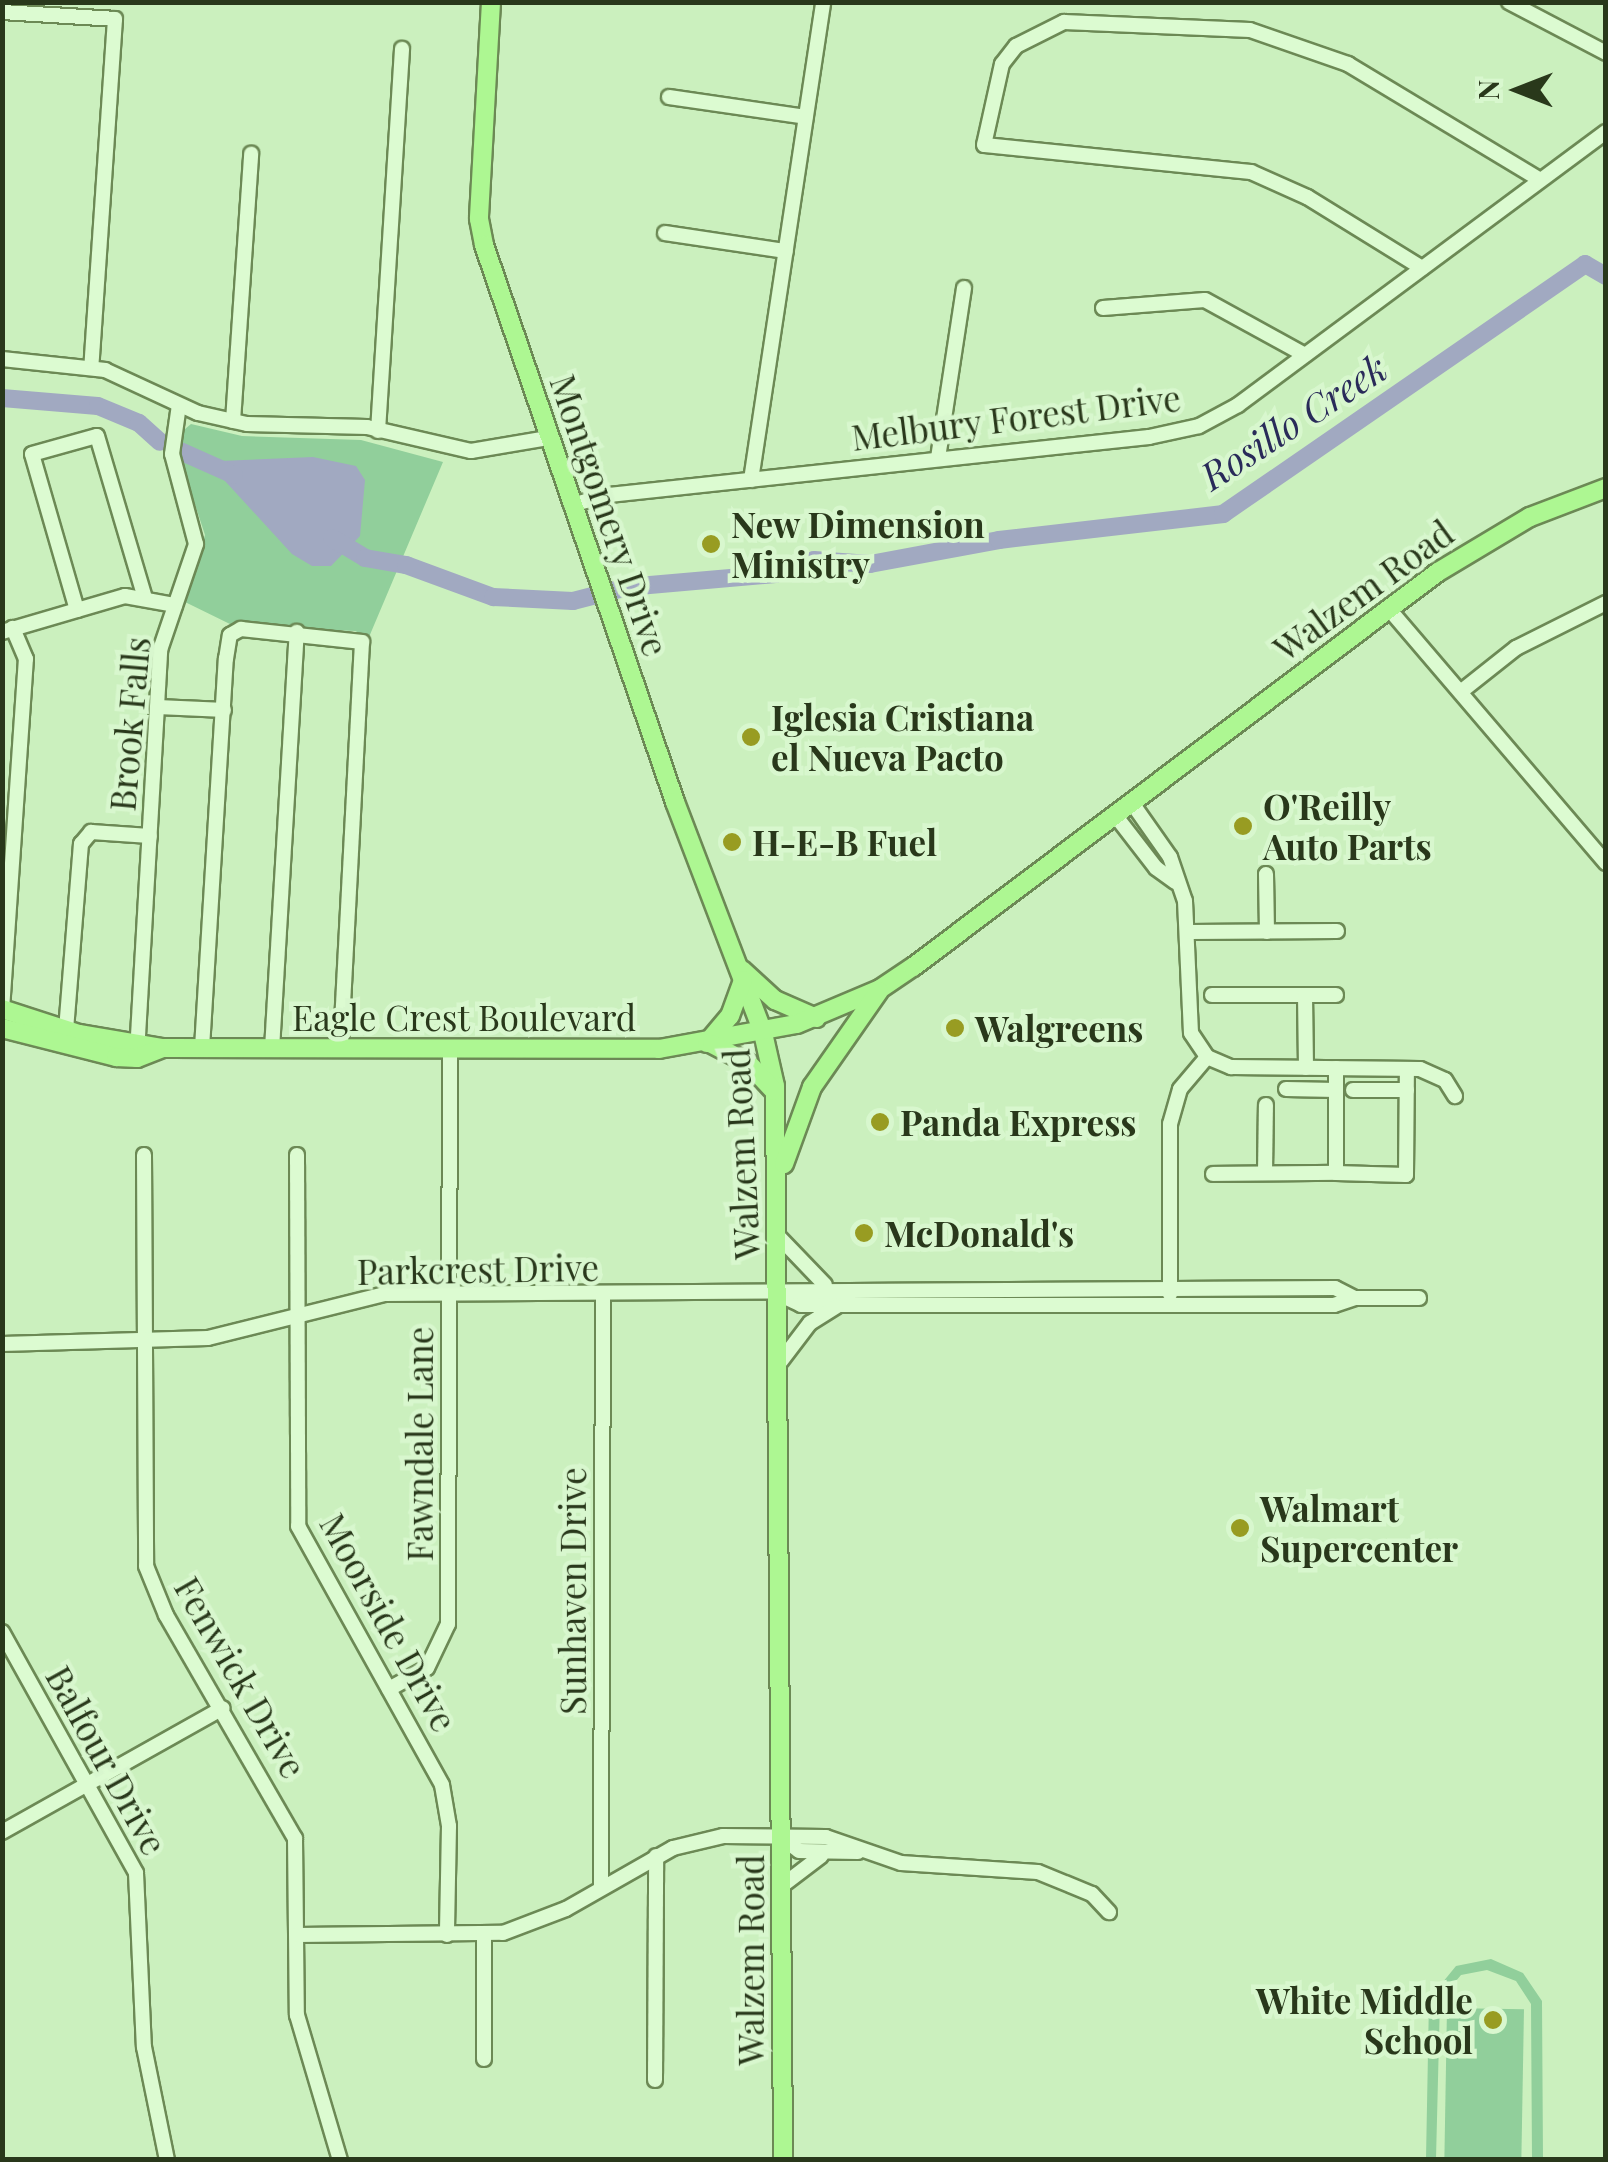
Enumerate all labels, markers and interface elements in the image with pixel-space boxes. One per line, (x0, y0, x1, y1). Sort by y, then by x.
north arrow (1468, 40, 1568, 140)
text: N (1469, 80, 1506, 100)
water label: Rosillo Creek (1191, 344, 1395, 498)
street label: Montgomery Drive (542, 369, 678, 661)
street label: Melbury Forest Drive (848, 376, 1184, 458)
place label: New Dimension Ministry (731, 503, 986, 585)
street label: Walzem Road (1265, 511, 1461, 669)
marker: New Dimension Ministry (700, 533, 722, 555)
street label: Brook Falls (100, 635, 158, 813)
place label: Iglesia Cristiana el Nueva Pacto (771, 696, 1034, 778)
marker: Iglesia Cristiana el Nueva Pacto (740, 726, 762, 748)
place label: O'Reilly Auto Parts (1263, 785, 1432, 867)
marker: O'Reilly Auto Parts (1232, 815, 1254, 837)
place label: H-E-B Fuel (752, 821, 937, 863)
marker: H-E-B Fuel (721, 831, 743, 853)
street label: Eagle Crest Boulevard (292, 996, 636, 1038)
place label: Walgreens (975, 1007, 1143, 1049)
marker: Walgreens (944, 1017, 966, 1039)
street label: Walzem Road (715, 1047, 767, 1261)
place label: Panda Express (900, 1101, 1137, 1143)
marker: Panda Express (869, 1111, 891, 1133)
place label: McDonald's (884, 1212, 1074, 1254)
marker: McDonald's (853, 1222, 875, 1244)
street label: Parkcrest Drive (356, 1246, 600, 1292)
street label: Fawndale Lane (398, 1327, 440, 1561)
street label: Sunhaven Drive (551, 1467, 593, 1715)
place label: Walmart Supercenter (1260, 1487, 1458, 1569)
street label: Moorside Drive (312, 1506, 466, 1738)
marker: Walmart Supercenter (1229, 1517, 1251, 1539)
street label: Fenwick Drive (167, 1569, 315, 1785)
street label: Balfour Drive (38, 1658, 176, 1862)
street label: Walzem Road (729, 1854, 771, 2066)
place label: White Middle School (1256, 1979, 1473, 2061)
marker: White Middle School (1482, 2009, 1504, 2031)

